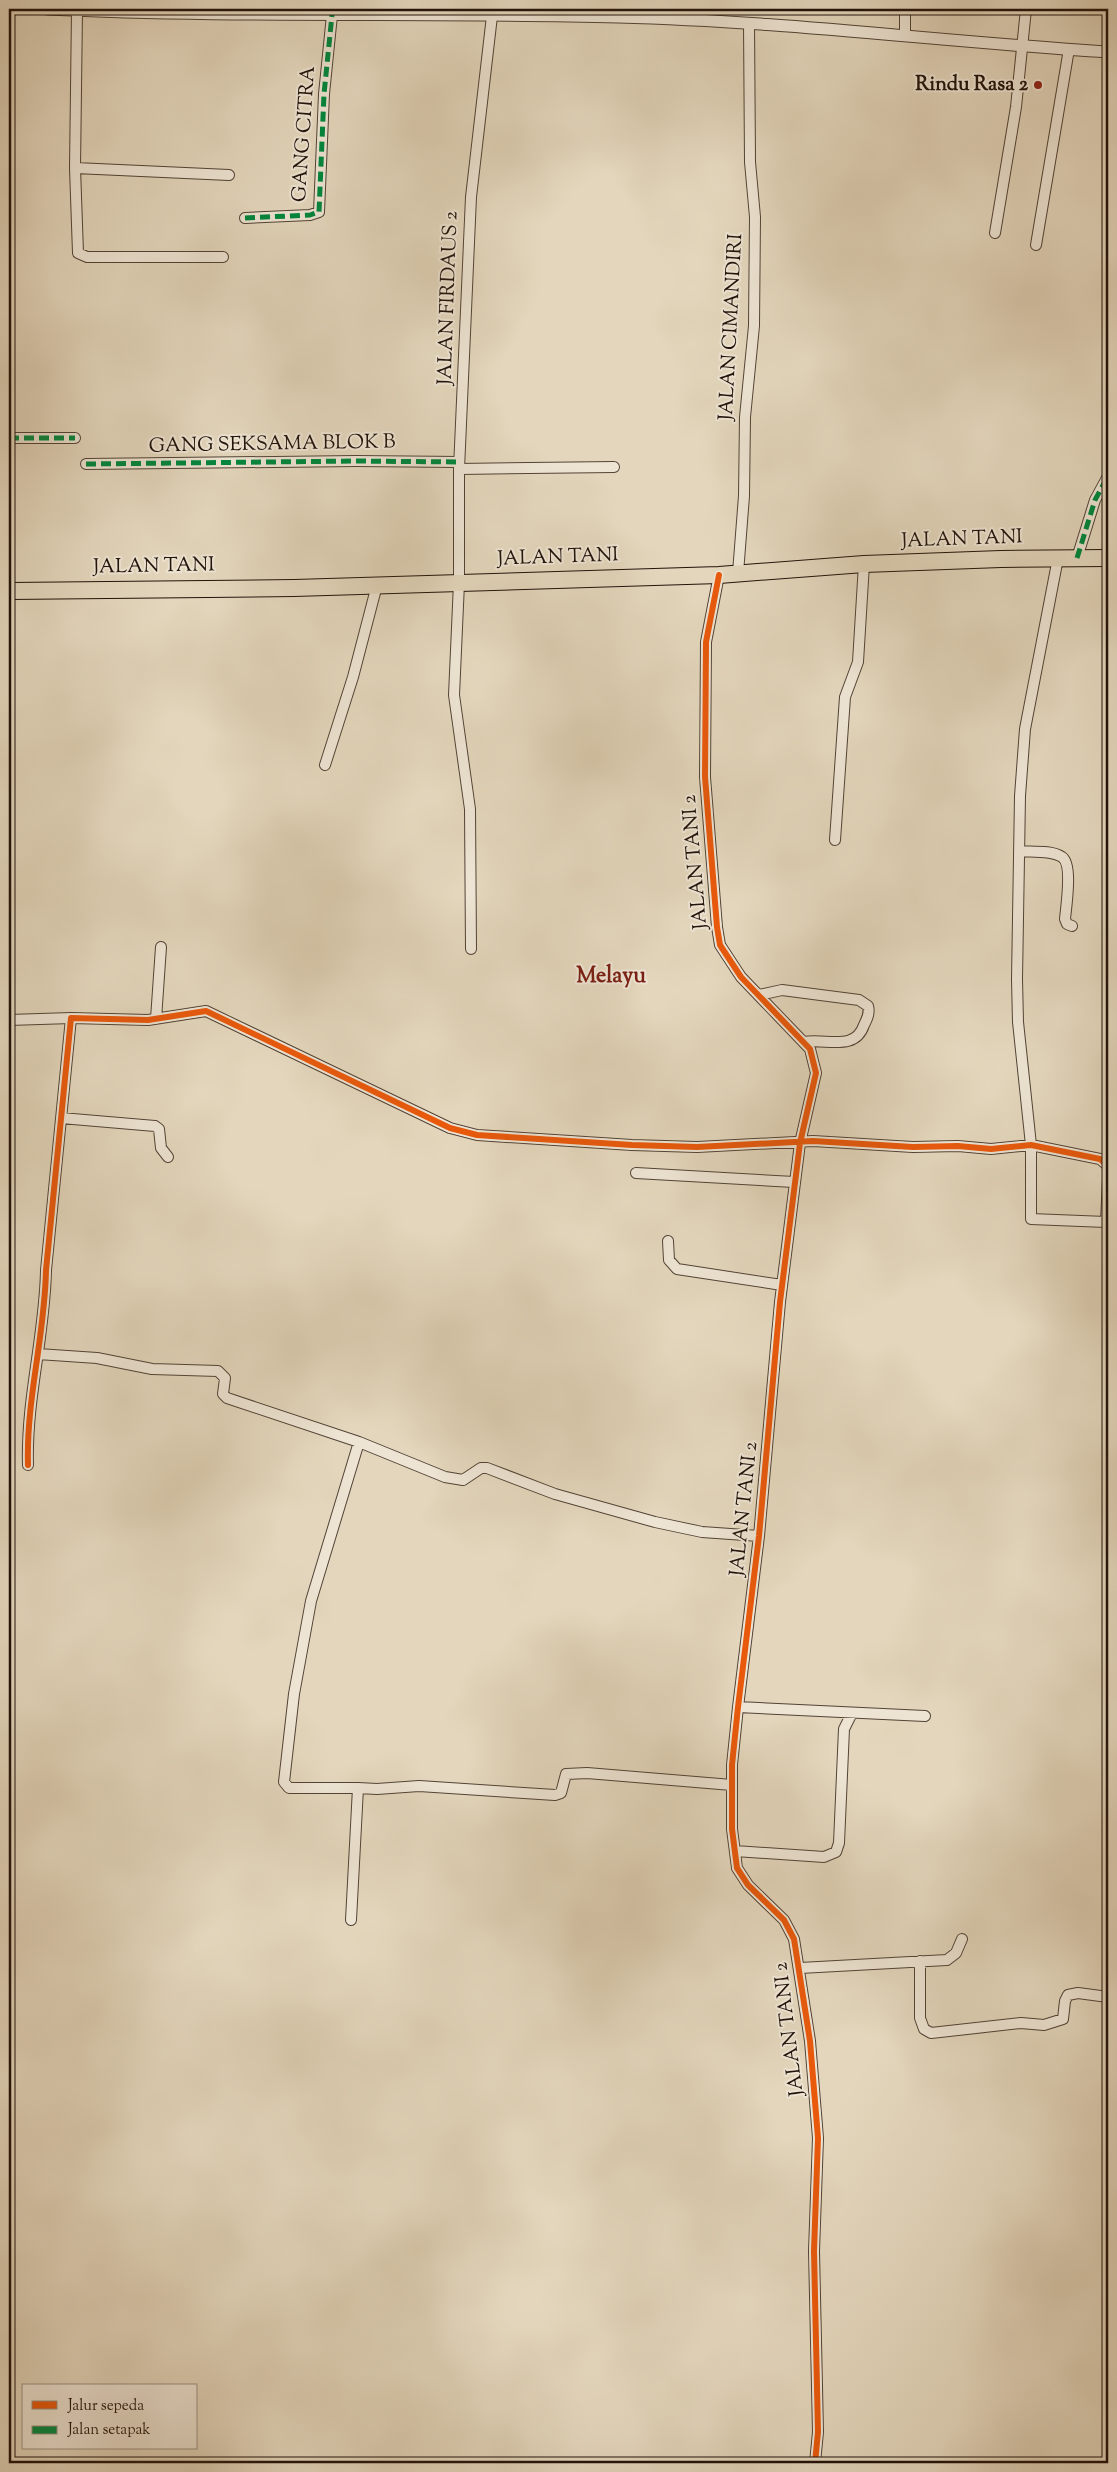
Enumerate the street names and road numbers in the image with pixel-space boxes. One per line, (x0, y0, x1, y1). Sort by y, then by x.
street label: GANG CITRA (286, 65, 324, 203)
street label: JALAN FIRDAUS 2 (431, 210, 467, 387)
street label: JALAN CIMANDIRI (713, 232, 751, 422)
street label: GANG SEKSAMA BLOK B (148, 428, 396, 462)
street label: JALAN TANI (900, 523, 1024, 557)
street label: JALAN TANI (496, 541, 620, 575)
street label: JALAN TANI (92, 551, 215, 583)
street label: JALAN TANI 2 (676, 793, 716, 932)
street label: JALAN TANI 2 (723, 1440, 766, 1579)
street label: JALAN TANI 2 (767, 1960, 813, 2099)

